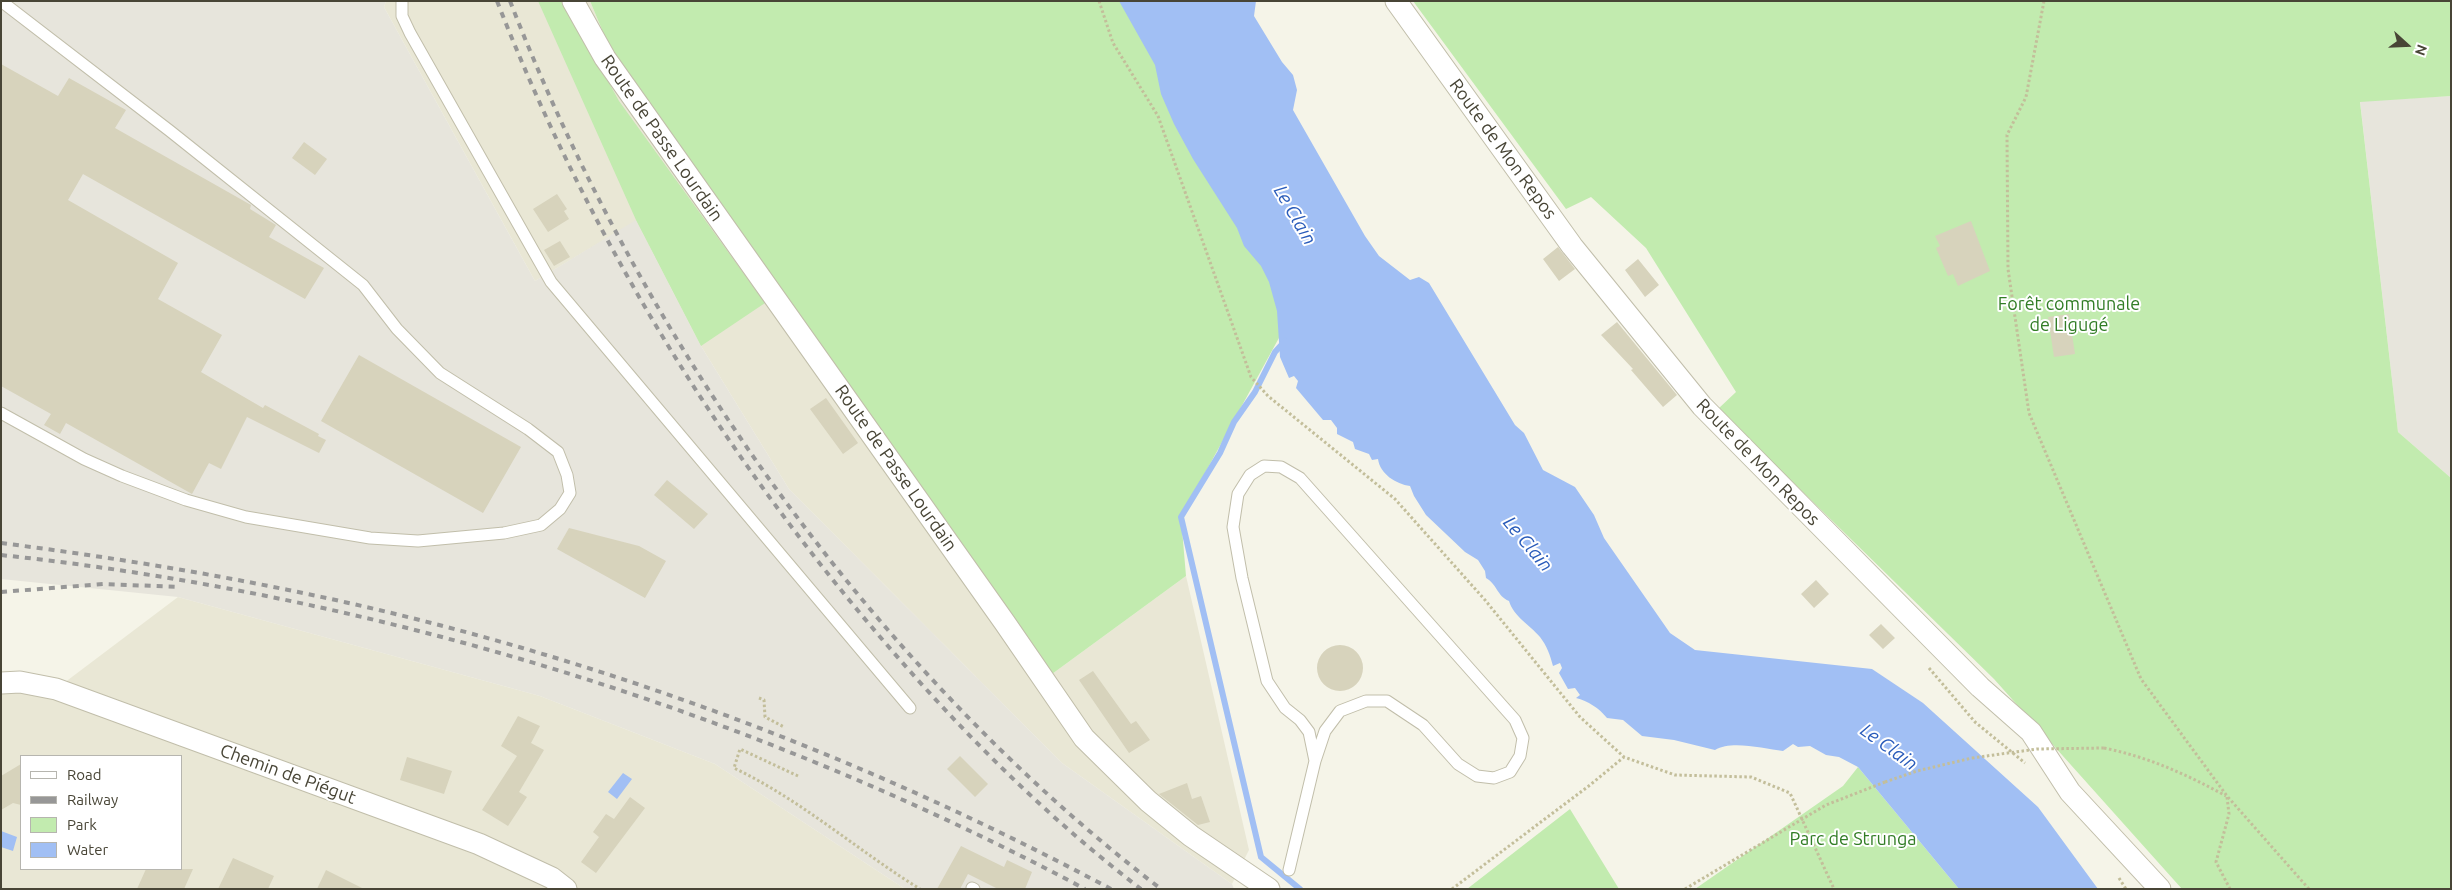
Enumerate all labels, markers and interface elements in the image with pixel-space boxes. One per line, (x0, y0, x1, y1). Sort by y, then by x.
north arrow (2382, 20, 2432, 70)
text: N (2412, 42, 2430, 58)
street label: Route de Passe Lourdain (596, 51, 728, 225)
street label: Route de Mon Repos (1445, 75, 1561, 223)
water label: Le Clain (1269, 181, 1321, 249)
park label: Forêt communale de Ligugé (1998, 293, 2140, 336)
street label: Route de Passe Lourdain (830, 381, 962, 555)
street label: Route de Mon Repos (1692, 394, 1824, 530)
water label: Le Clain (1498, 512, 1558, 576)
water label: Le Clain (1856, 719, 1922, 775)
street label: Chemin de Piégut (217, 739, 359, 809)
legend (20, 755, 182, 870)
text: Road (67, 766, 102, 783)
text: Railway (67, 791, 118, 808)
text: Park (67, 816, 97, 833)
park label: Parc de Strunga (1789, 828, 1917, 850)
text: Water (67, 841, 108, 858)

